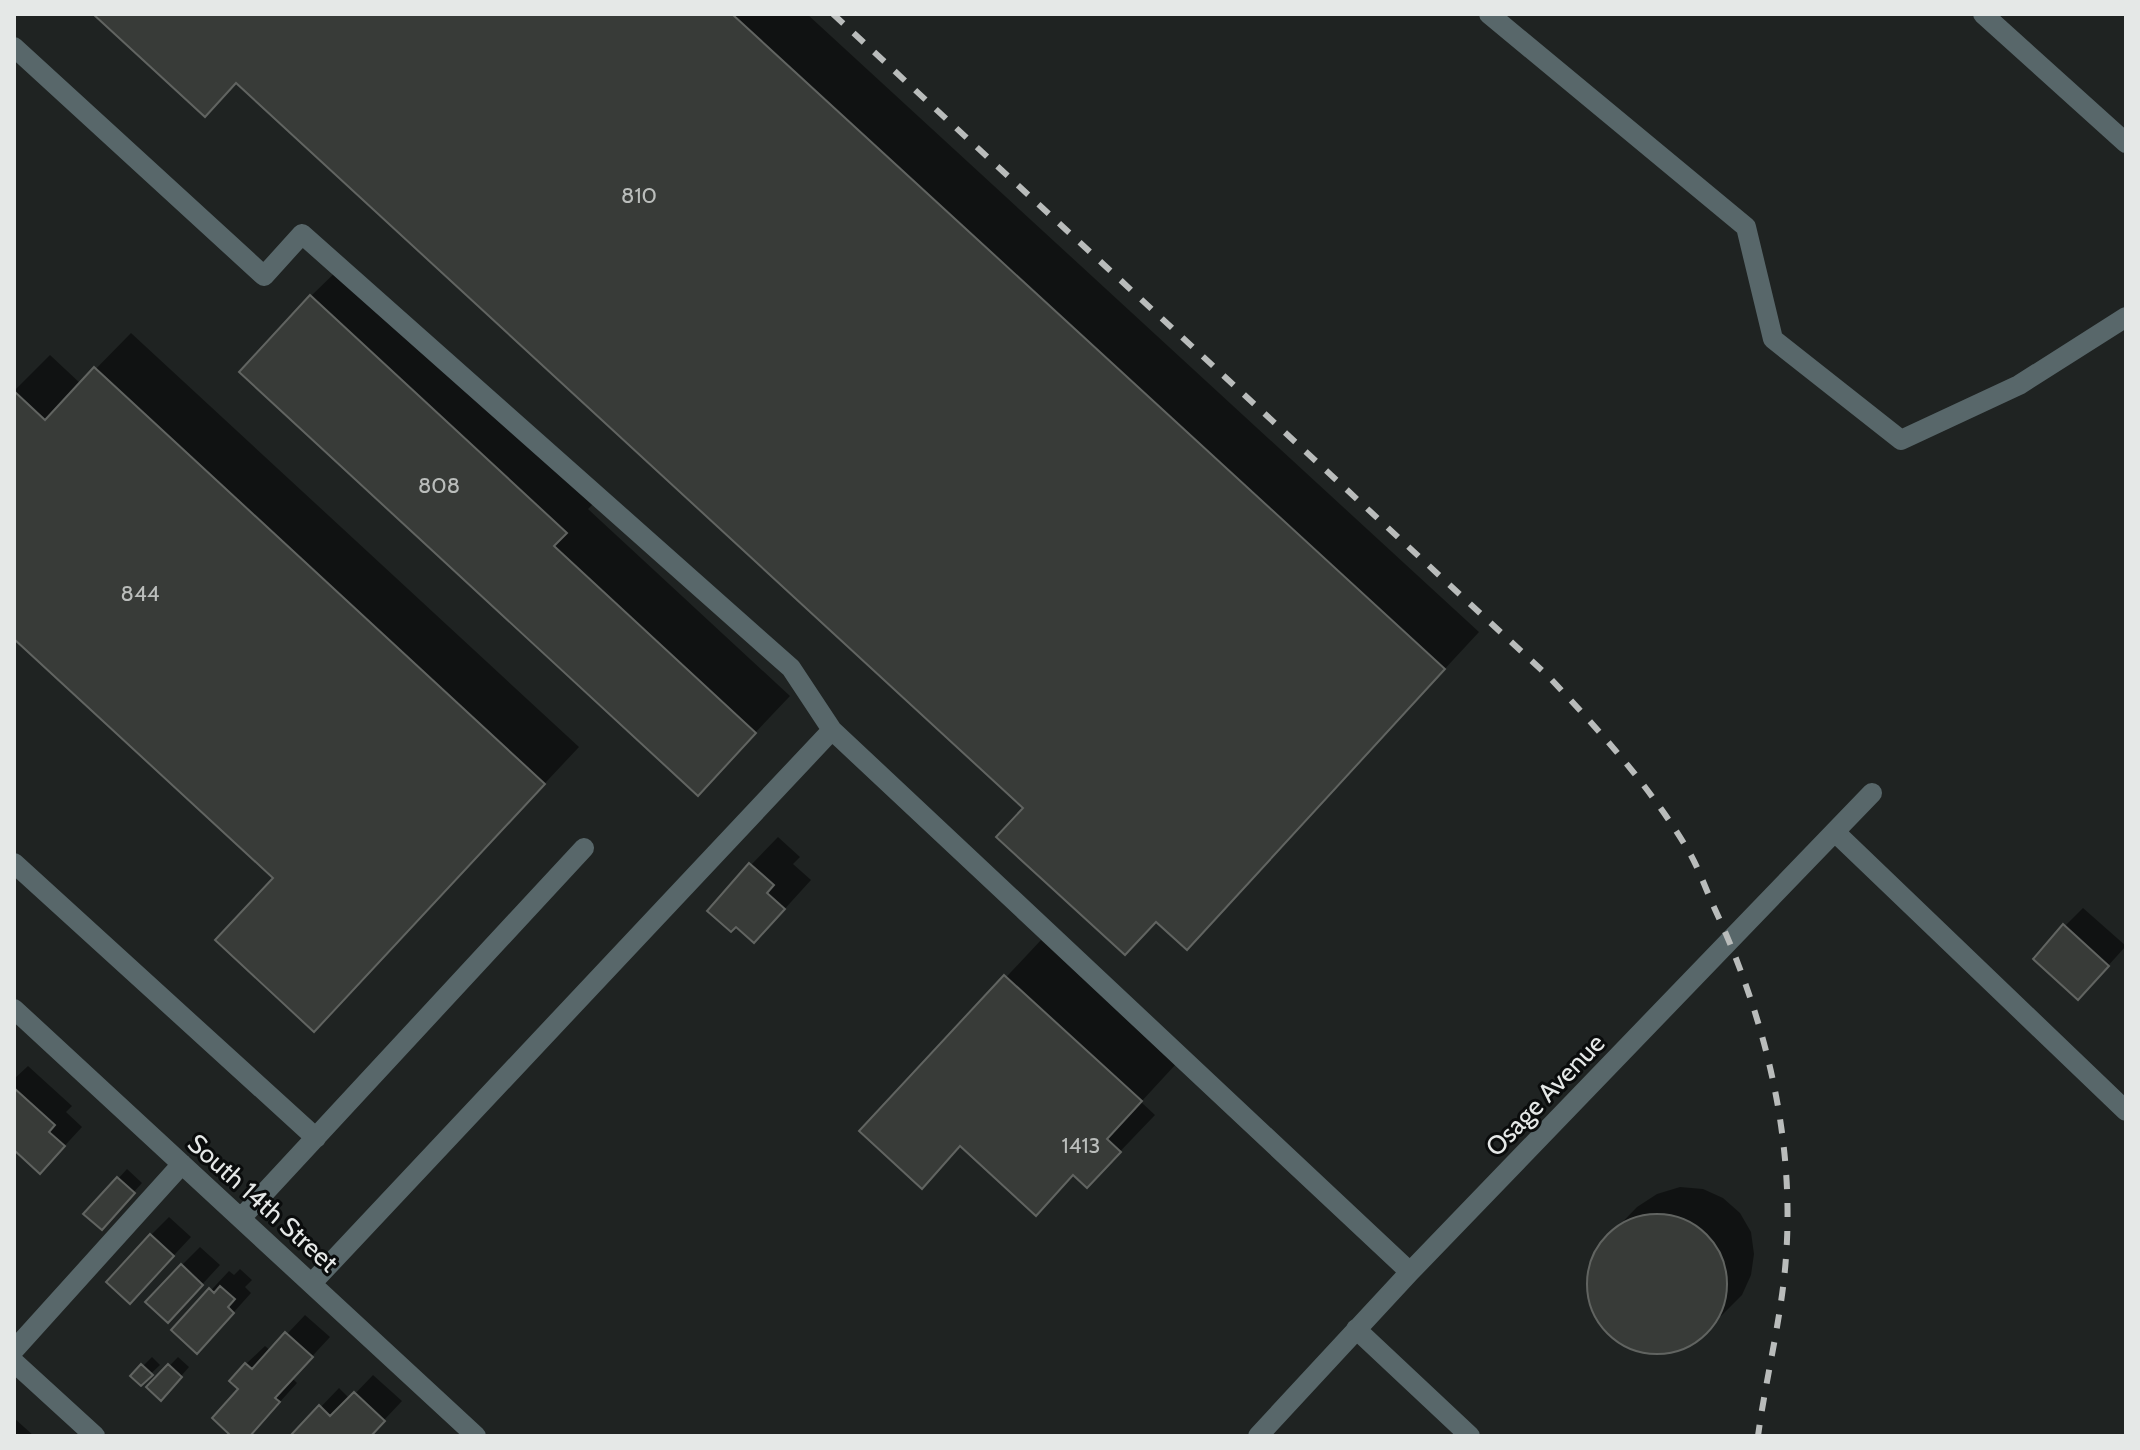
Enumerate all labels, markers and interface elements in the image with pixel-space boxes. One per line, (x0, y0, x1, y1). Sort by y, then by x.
house number: 810 (621, 182, 657, 209)
house number: 808 (418, 472, 460, 499)
house number: 844 (121, 580, 160, 607)
street label: Osage Avenue (1479, 1027, 1611, 1163)
street label: South 14th Street (181, 1127, 345, 1279)
house number: 1413 (1062, 1132, 1100, 1159)

